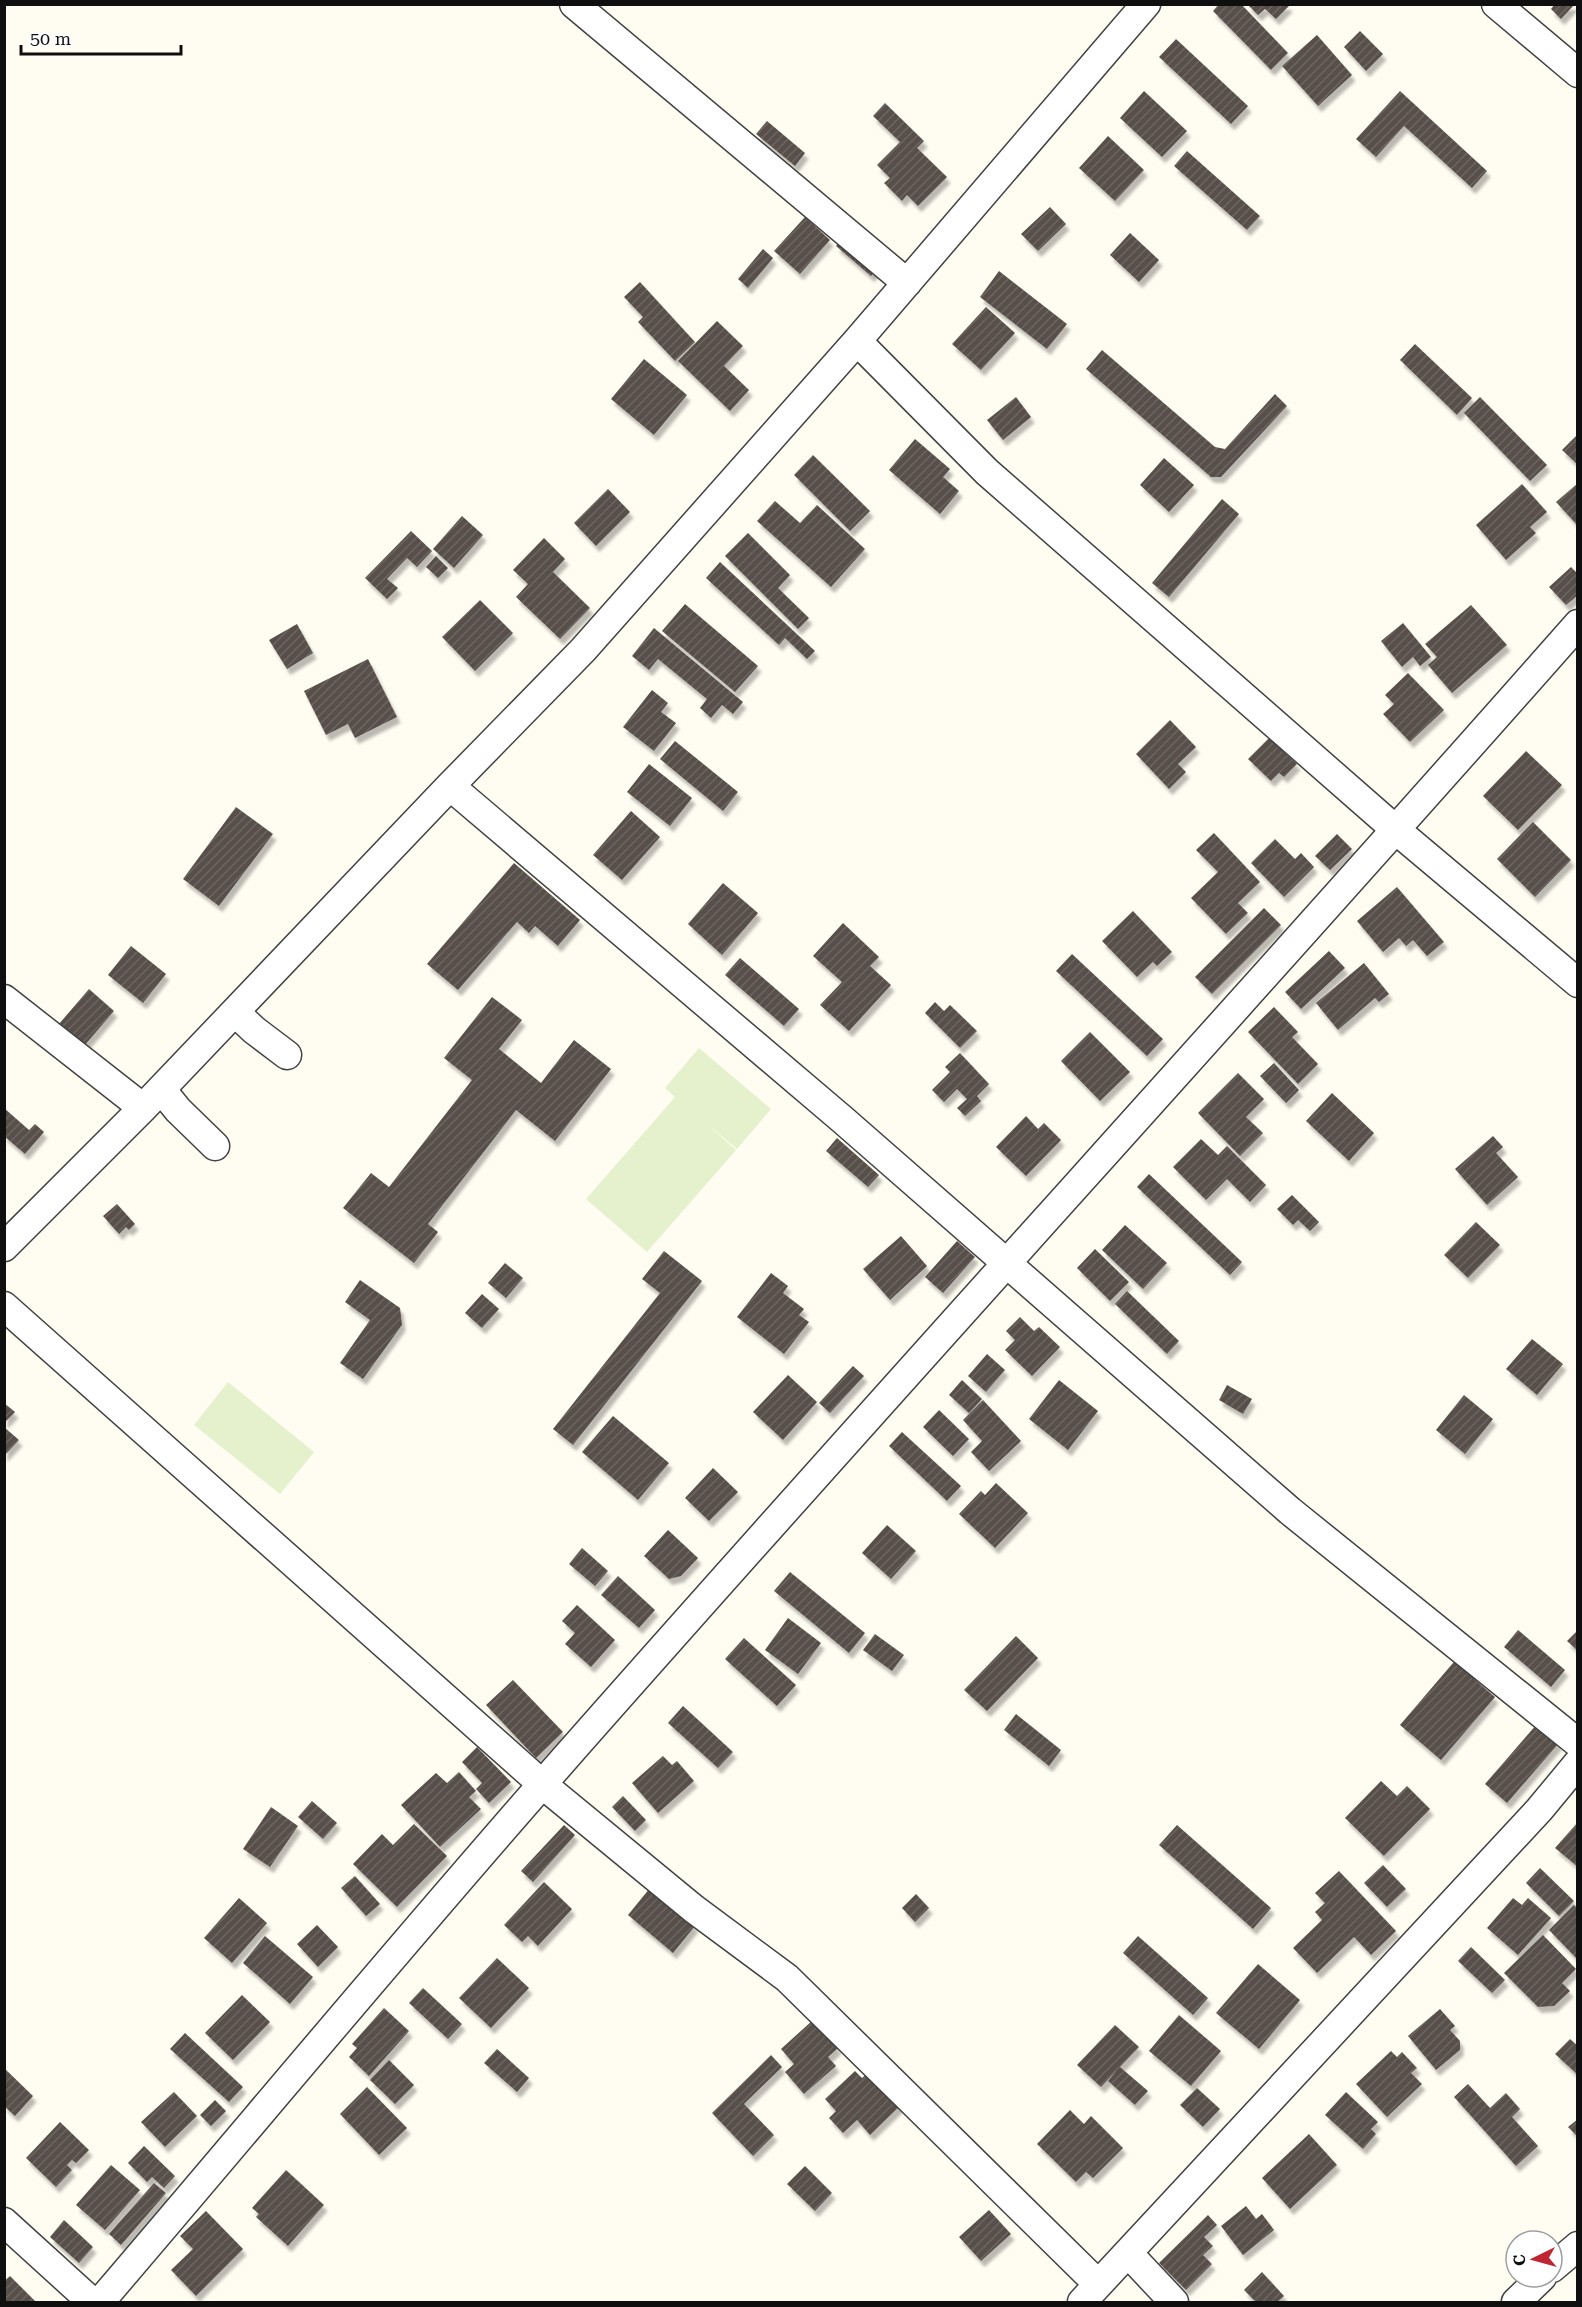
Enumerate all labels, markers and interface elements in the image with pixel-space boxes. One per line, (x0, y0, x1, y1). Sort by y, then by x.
scale bar (21, 18, 182, 56)
text: 50 m (30, 28, 71, 49)
north arrow (1504, 2229, 1564, 2289)
text: С (1510, 2254, 1530, 2267)

